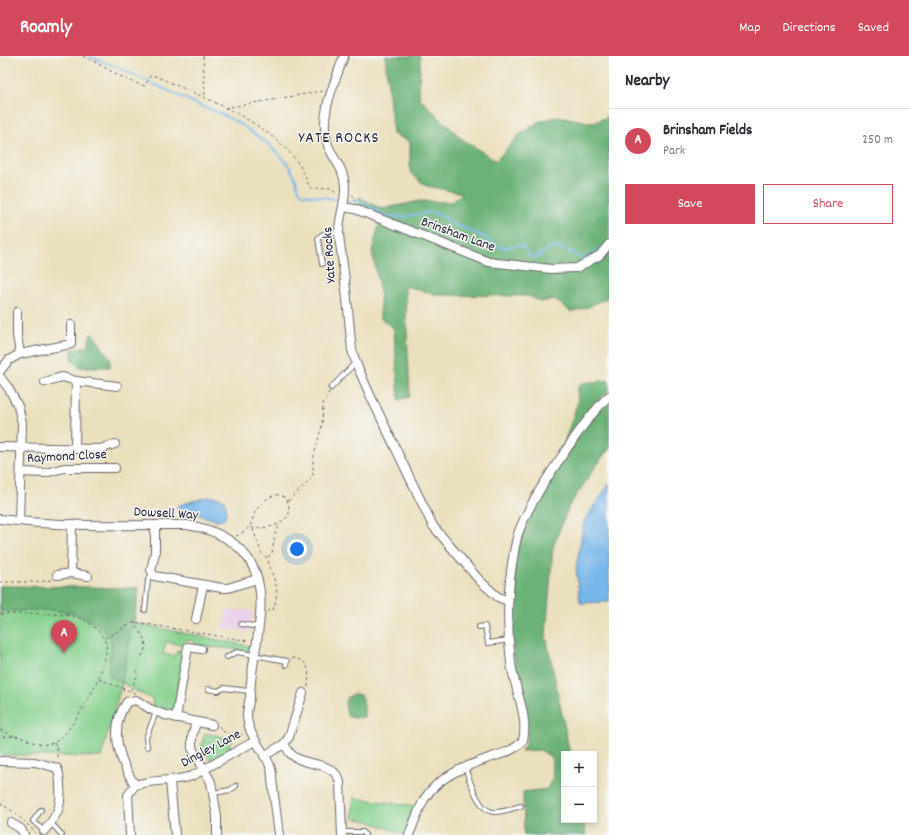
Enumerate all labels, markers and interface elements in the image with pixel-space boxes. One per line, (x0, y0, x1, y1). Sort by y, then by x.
text: Roamly (20, 15, 72, 42)
text: Map (739, 18, 761, 38)
text: Directions (783, 18, 836, 38)
text: Saved (858, 18, 889, 38)
text: Nearby (625, 70, 669, 94)
text: Brinsham Fields (663, 120, 752, 142)
district label: YATE ROCKS (298, 127, 380, 150)
text: A (634, 131, 642, 150)
text: 250 m (862, 131, 893, 150)
text: Park (663, 142, 685, 161)
button: Save (625, 184, 755, 224)
button: Share (763, 184, 893, 224)
street label: Brinsham Lane (418, 212, 498, 258)
street label: Yate Rocks (318, 226, 342, 284)
street label: Raymond Close (27, 445, 107, 469)
street label: Dowsell Way (133, 502, 199, 526)
your location (287, 539, 307, 559)
pin: A (51, 620, 77, 653)
street label: Dingley Lane (177, 725, 245, 773)
map controls (561, 751, 597, 823)
button: + (561, 751, 597, 787)
button: − (561, 787, 597, 823)

